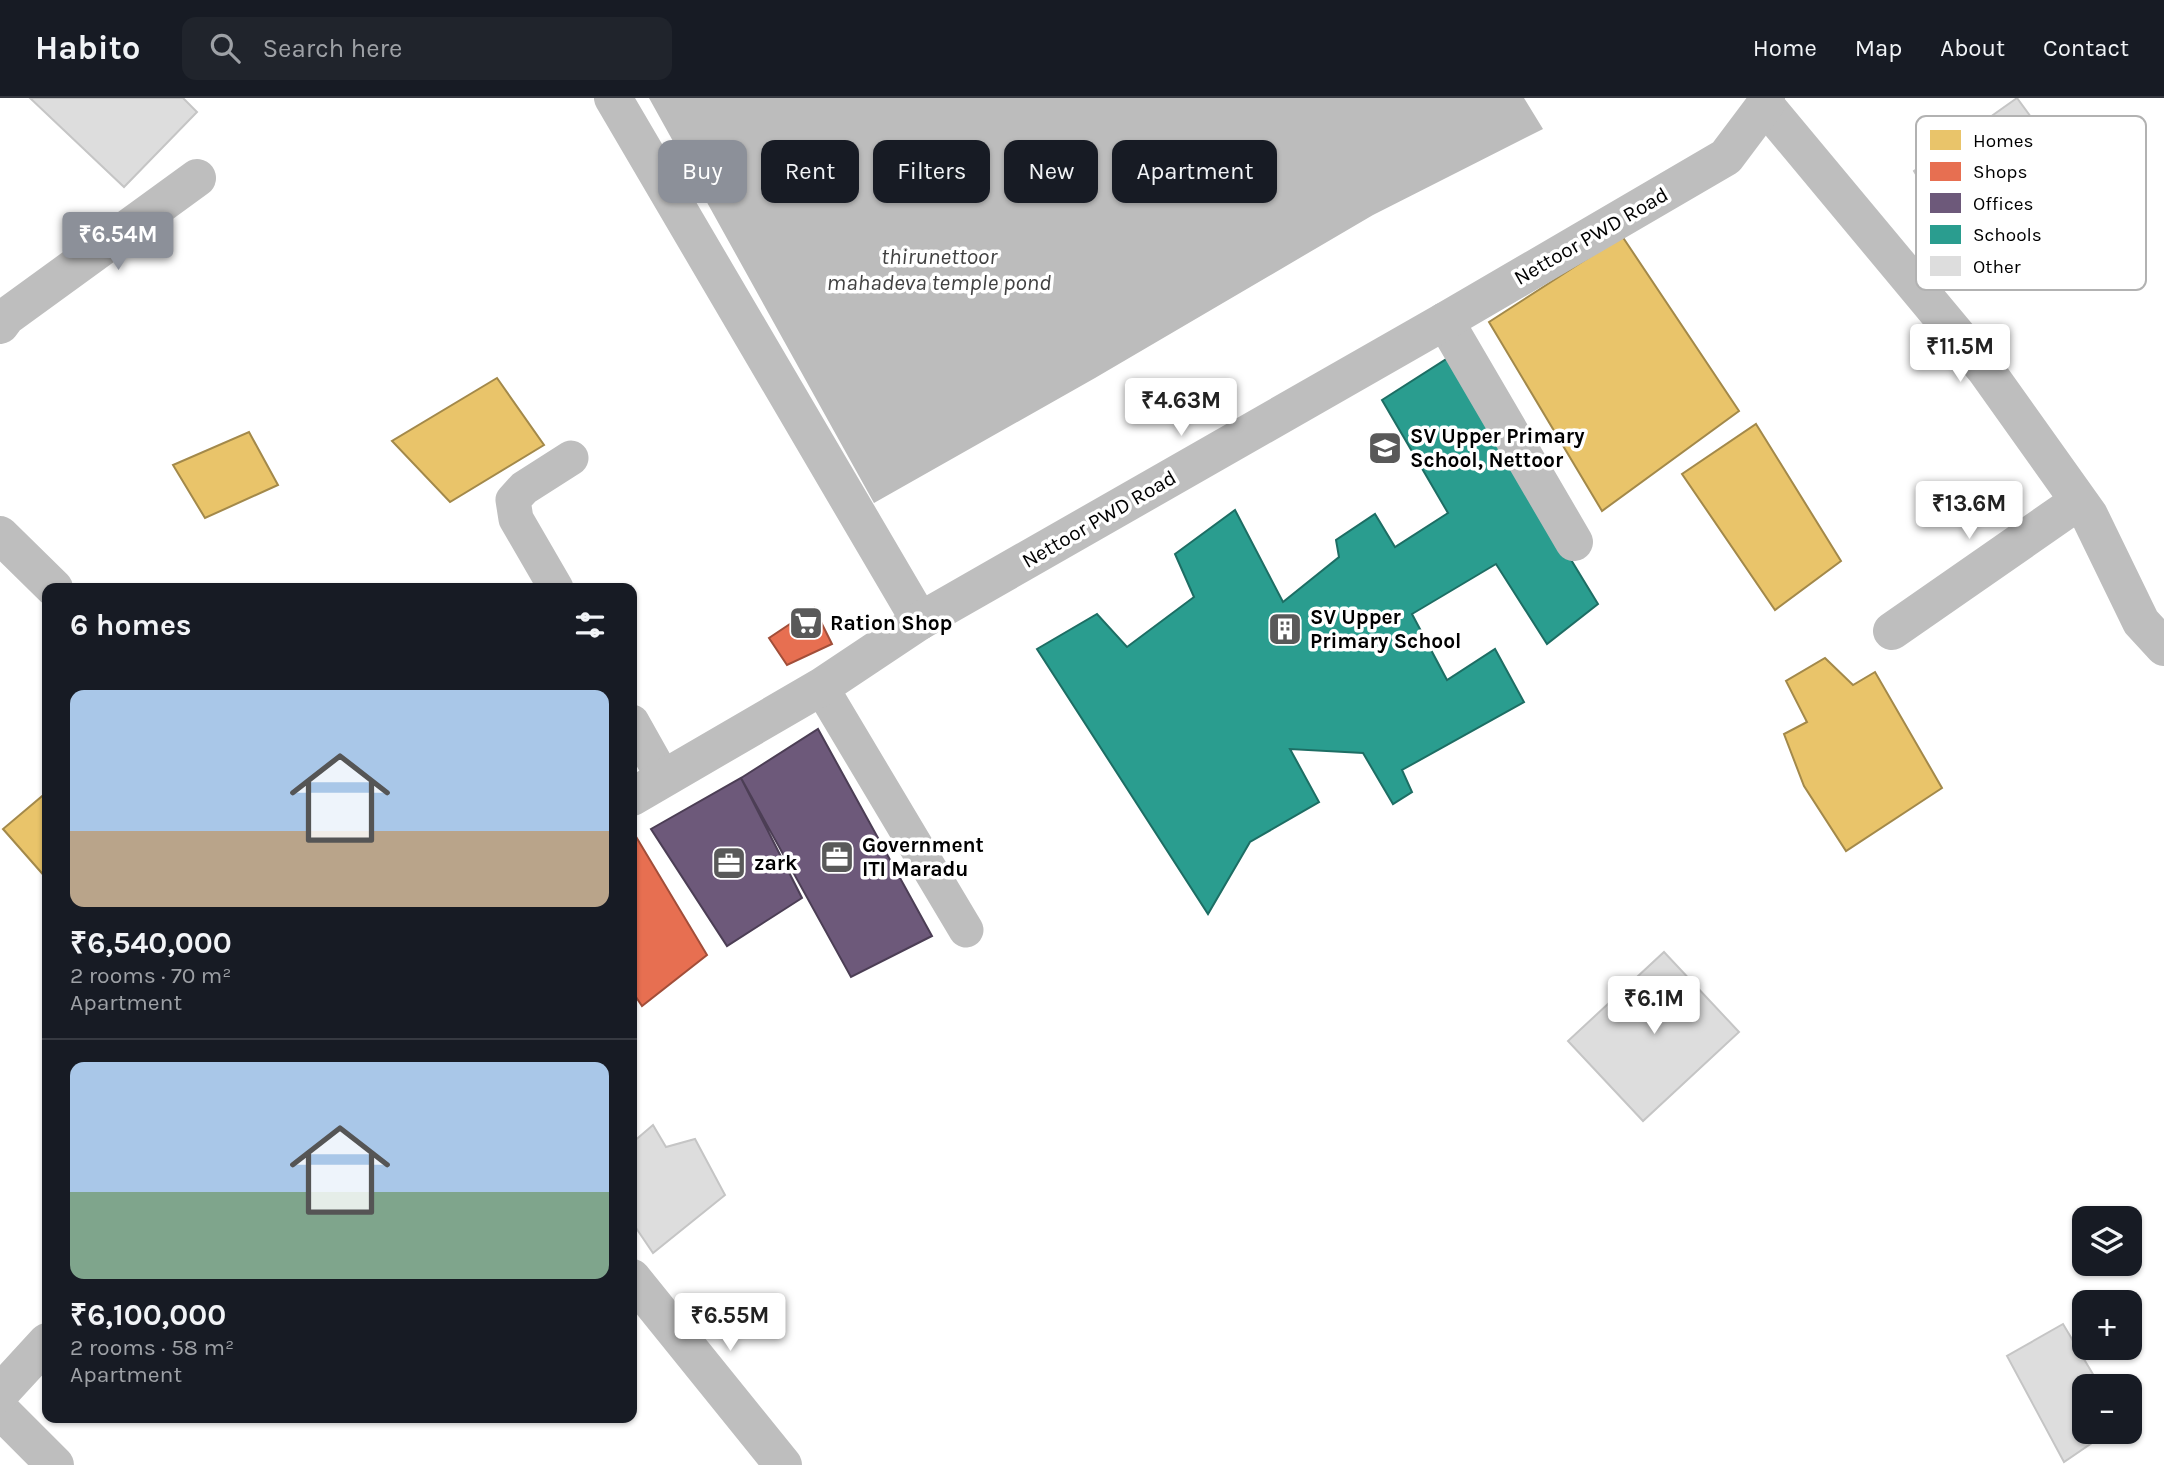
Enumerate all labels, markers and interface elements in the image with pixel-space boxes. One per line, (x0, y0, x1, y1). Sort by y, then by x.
search box (182, 17, 672, 80)
text: Habito (35, 29, 140, 67)
icon: search (206, 29, 244, 67)
text: Search here (262, 33, 402, 64)
text: Home (1753, 34, 1817, 62)
text: Map (1855, 34, 1902, 62)
text: About (1940, 34, 2005, 62)
text: Contact (2043, 34, 2129, 62)
legend (1916, 116, 2146, 290)
text: Homes (1973, 130, 2034, 152)
chip: Buy (658, 140, 747, 203)
chip: Rent (761, 140, 859, 203)
chip: Filters (873, 140, 990, 203)
chip: New (1004, 140, 1098, 203)
chip: Apartment (1112, 140, 1277, 203)
text: Shops (1973, 161, 2027, 183)
street label: Nettoor PWD Road (1510, 182, 1672, 290)
text: Offices (1973, 193, 2034, 215)
pin: ₹6.54M (61, 212, 175, 272)
text: ₹6.54M (78, 221, 158, 248)
text: Schools (1973, 224, 2042, 246)
water label: thirunettoor mahadeva temple pond (827, 243, 1051, 296)
text: Other (1973, 256, 2021, 278)
pin: ₹11.5M (1903, 324, 2017, 384)
text: ₹11.5M (1926, 333, 1994, 360)
pin: ₹4.63M (1124, 378, 1238, 438)
text: ₹4.63M (1141, 387, 1221, 414)
place label: SV Upper Primary School, Nettoor (1410, 424, 1585, 472)
school or university icon: SV Upper Primary School, Nettoor (1366, 429, 1404, 467)
street label: Nettoor PWD Road (1018, 465, 1180, 573)
pin: ₹13.6M (1912, 482, 2026, 541)
text: ₹13.6M (1932, 490, 2006, 517)
supermarket icon: Ration Shop (787, 604, 825, 642)
place label: SV Upper Primary School (1310, 605, 1461, 653)
icon: filters (571, 606, 609, 644)
text: 6 homes (70, 607, 192, 643)
building icon: SV Upper Primary School (1266, 610, 1304, 648)
place label: Ration Shop (830, 611, 952, 635)
icon: home (277, 735, 403, 861)
place label: Government ITI Maradu (862, 833, 984, 881)
office icon: Government ITI Maradu (818, 838, 856, 876)
office icon: zark (710, 844, 748, 882)
place label: zark (754, 851, 798, 875)
text: ₹6,540,000 (70, 925, 232, 961)
text: 2 rooms · 70 m² (70, 962, 232, 989)
pin: ₹6.1M (1605, 976, 1703, 1036)
text: ₹6.1M (1624, 985, 1684, 1012)
text: Apartment (70, 989, 182, 1016)
icon: home (277, 1107, 403, 1233)
map controls (2072, 1206, 2142, 1444)
button: layers (2072, 1206, 2142, 1276)
button: + (2072, 1290, 2142, 1360)
pin: ₹6.55M (673, 1294, 787, 1353)
text: ₹6,100,000 (70, 1297, 226, 1333)
text: ₹6.55M (691, 1302, 769, 1329)
text: 2 rooms · 58 m² (70, 1334, 234, 1361)
text: Apartment (70, 1361, 182, 1388)
button: − (2072, 1374, 2142, 1444)

